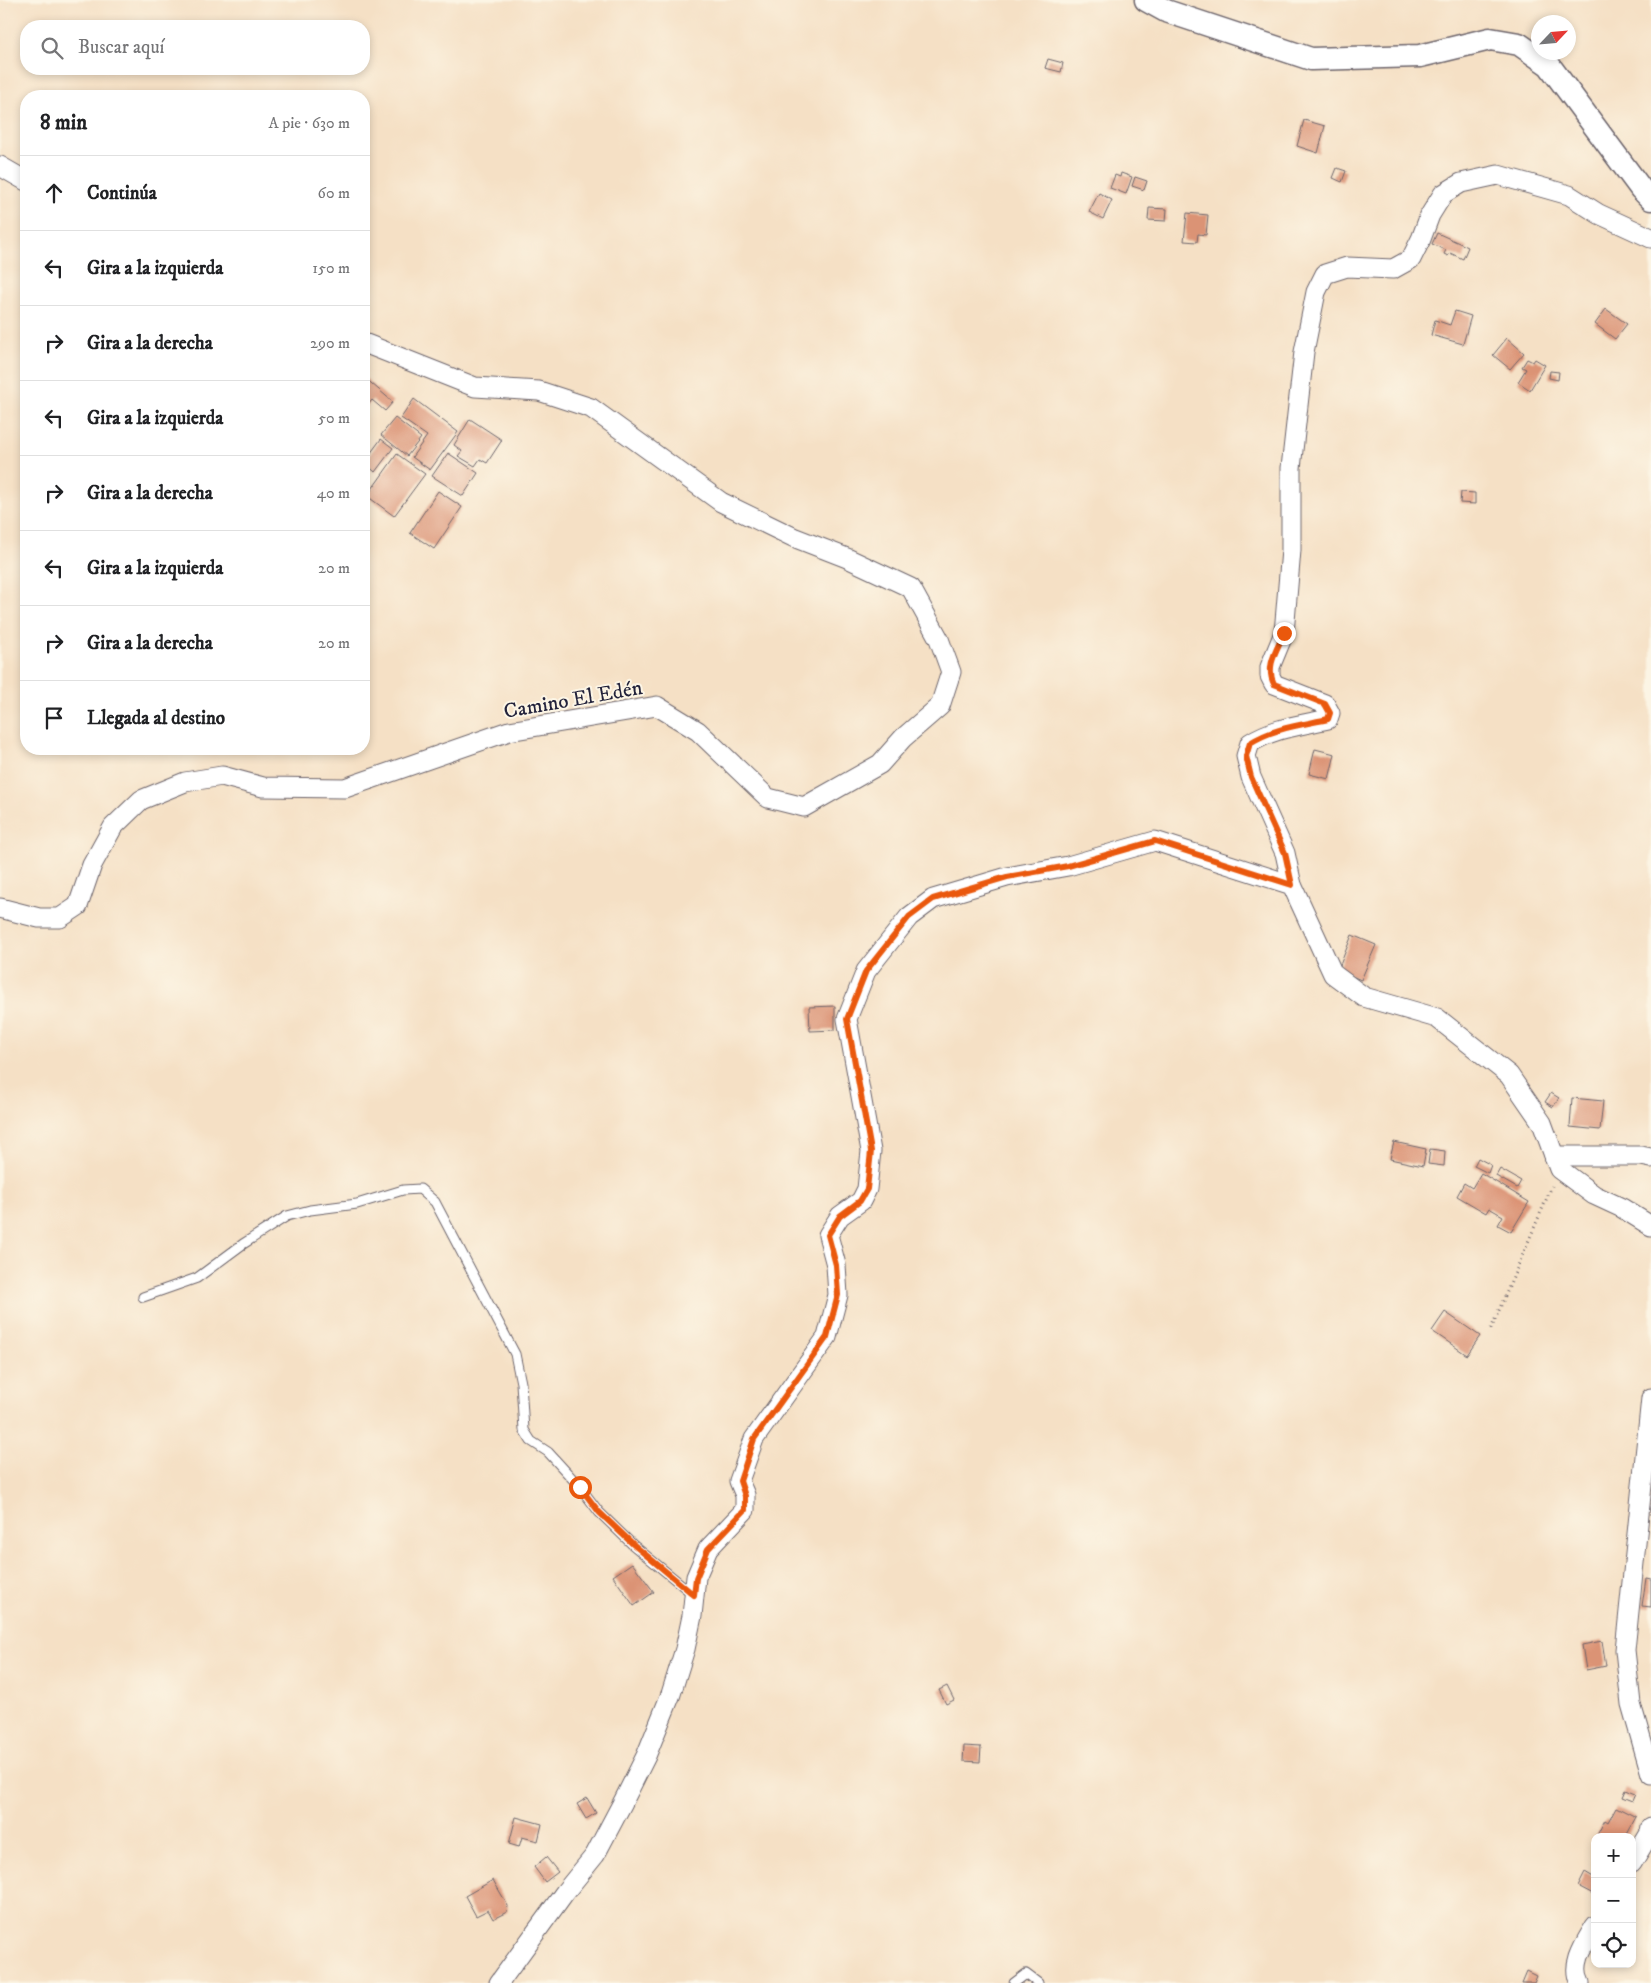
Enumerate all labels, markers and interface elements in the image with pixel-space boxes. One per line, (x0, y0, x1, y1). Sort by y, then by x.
north arrow (1531, 15, 1576, 60)
search box (20, 20, 370, 75)
icon: search (38, 34, 66, 62)
text: Buscar aquí (78, 36, 164, 59)
text: 8 min (40, 110, 87, 136)
text: A pie · 630 m (269, 113, 350, 133)
icon: ahead (40, 179, 68, 207)
text: Continúa (87, 182, 157, 205)
text: 60 m (318, 183, 350, 203)
icon: left (40, 254, 68, 282)
text: Gira a la izquierda (87, 257, 223, 280)
text: 150 m (312, 258, 350, 278)
icon: right (40, 329, 68, 357)
text: Gira a la derecha (87, 332, 213, 355)
text: 290 m (310, 333, 350, 353)
icon: left (40, 404, 68, 432)
text: Gira a la izquierda (87, 407, 223, 430)
text: 50 m (318, 408, 350, 428)
icon: right (40, 479, 68, 507)
text: Gira a la derecha (87, 482, 213, 505)
text: 40 m (317, 483, 350, 503)
icon: left (40, 554, 68, 582)
text: Gira a la izquierda (87, 557, 223, 580)
text: 20 m (318, 558, 350, 578)
route end (1273, 622, 1296, 645)
icon: right (40, 629, 68, 657)
text: Gira a la derecha (87, 632, 213, 655)
text: 20 m (318, 633, 350, 653)
street label: Camino El Edén (502, 675, 645, 725)
icon: arrive (40, 704, 68, 732)
text: Llegada al destino (87, 707, 225, 730)
route start (569, 1476, 592, 1499)
map controls (1591, 1833, 1636, 1968)
button: + (1591, 1833, 1636, 1878)
button: − (1591, 1878, 1636, 1923)
button: locate (1591, 1923, 1636, 1968)

